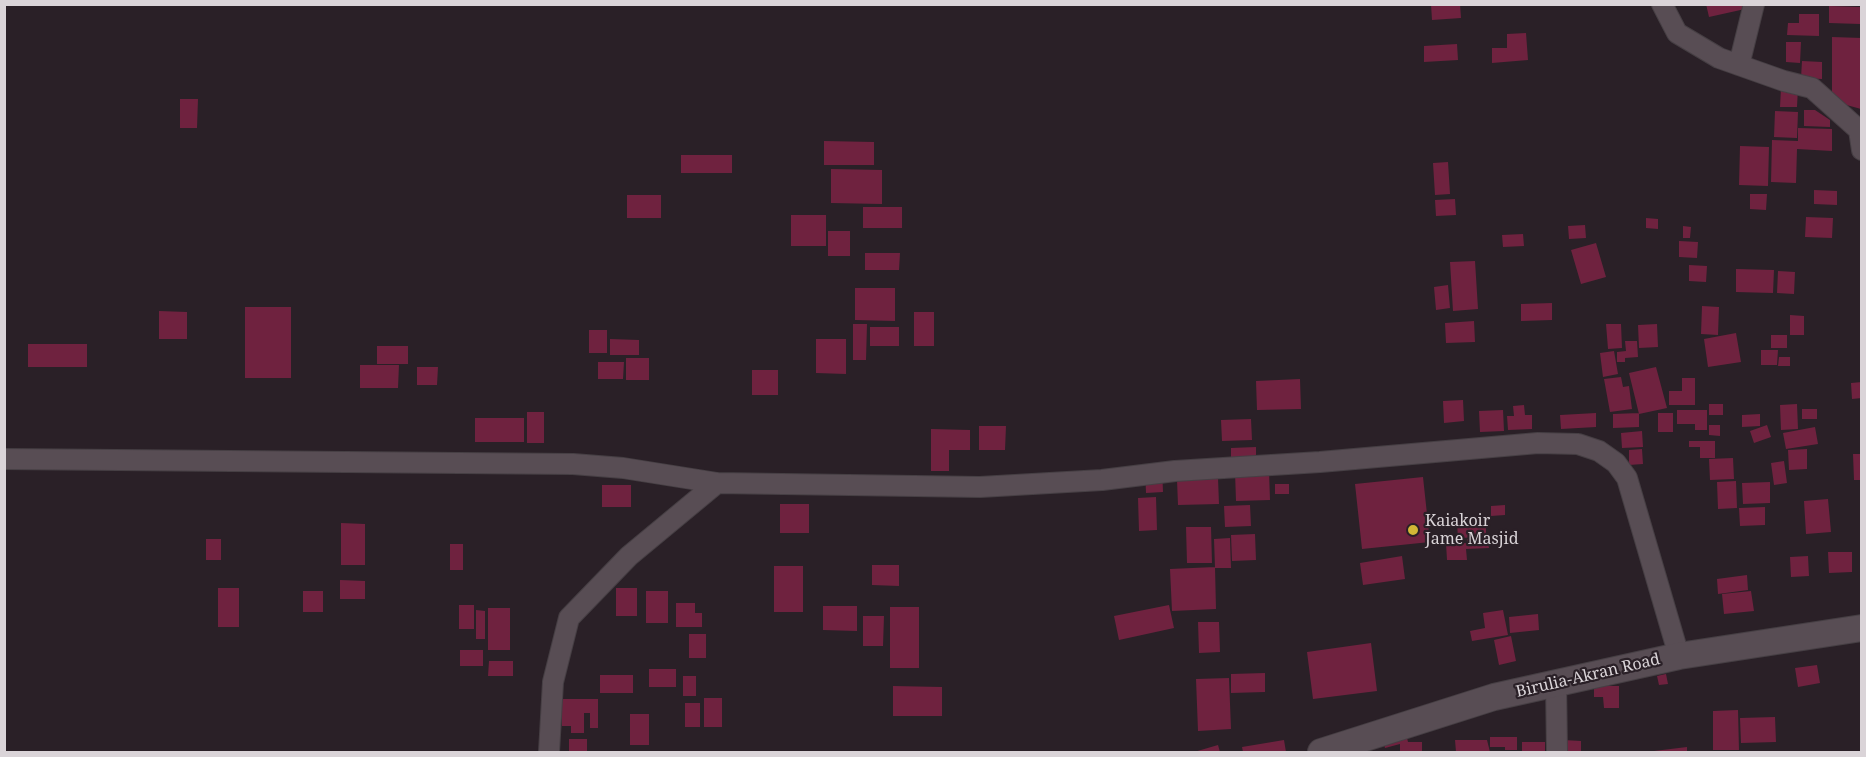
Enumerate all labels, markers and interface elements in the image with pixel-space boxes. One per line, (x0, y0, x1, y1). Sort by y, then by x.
place label: Kaiakoir Jame Masjid (1425, 511, 1519, 549)
marker: Kaiakoir Jame Masjid (1406, 523, 1420, 537)
street label: Birulia-Akran Road (1514, 650, 1662, 702)

